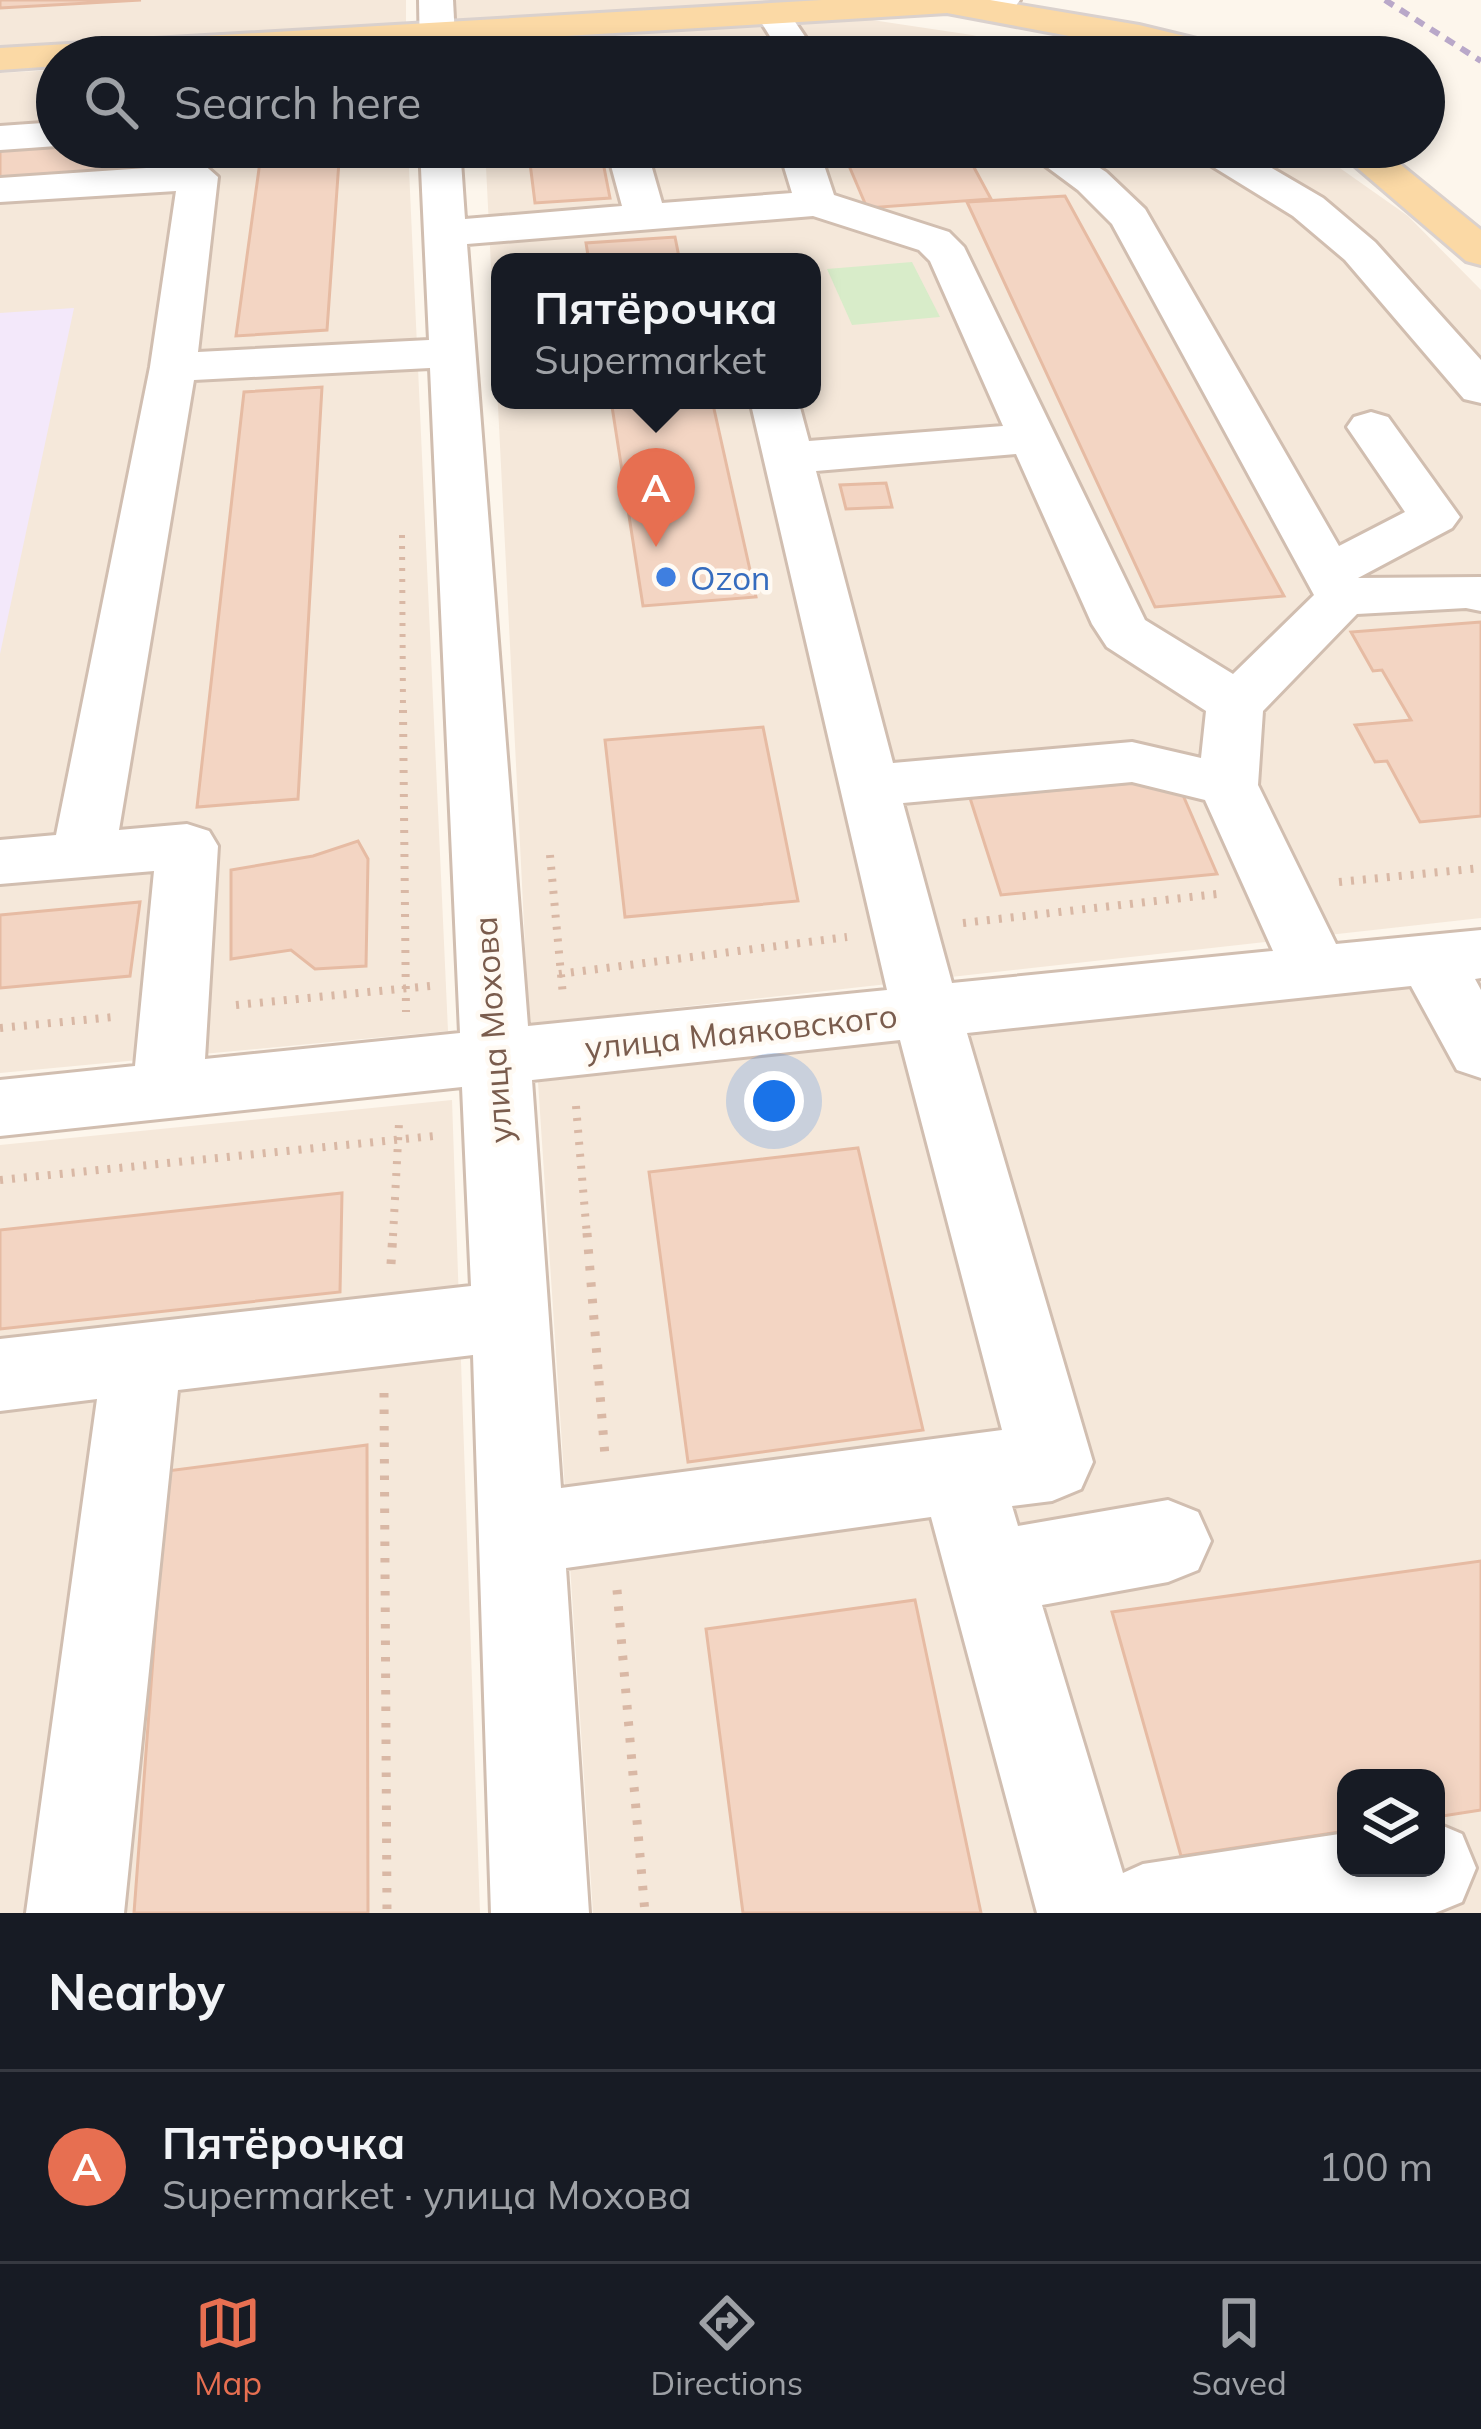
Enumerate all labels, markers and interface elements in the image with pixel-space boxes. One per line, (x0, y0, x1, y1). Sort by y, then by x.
search box (36, 36, 1445, 168)
icon: search (78, 69, 144, 135)
text: Search here (174, 74, 421, 130)
popup (491, 253, 821, 409)
text: Пятёрочка (534, 279, 778, 335)
text: Supermarket (534, 335, 766, 384)
pin: A (617, 448, 695, 547)
place label: Ozon (690, 557, 770, 598)
marker: Ozon (653, 564, 679, 590)
street label: улица Мохова (464, 915, 520, 1145)
street label: улица Маяковского (583, 994, 899, 1068)
your location (744, 1071, 804, 1131)
map controls (1337, 1769, 1445, 1877)
button: layers (1337, 1769, 1445, 1877)
text: Nearby (48, 1959, 225, 2023)
text: Пятёрочка (162, 2114, 406, 2170)
text: A (72, 2142, 102, 2191)
text: 100 m (1318, 2142, 1433, 2191)
text: Supermarket · улица Мохова (162, 2170, 692, 2219)
tab: Map (194, 2290, 262, 2403)
tab: Directions (651, 2290, 803, 2403)
tab: Saved (1192, 2290, 1287, 2403)

